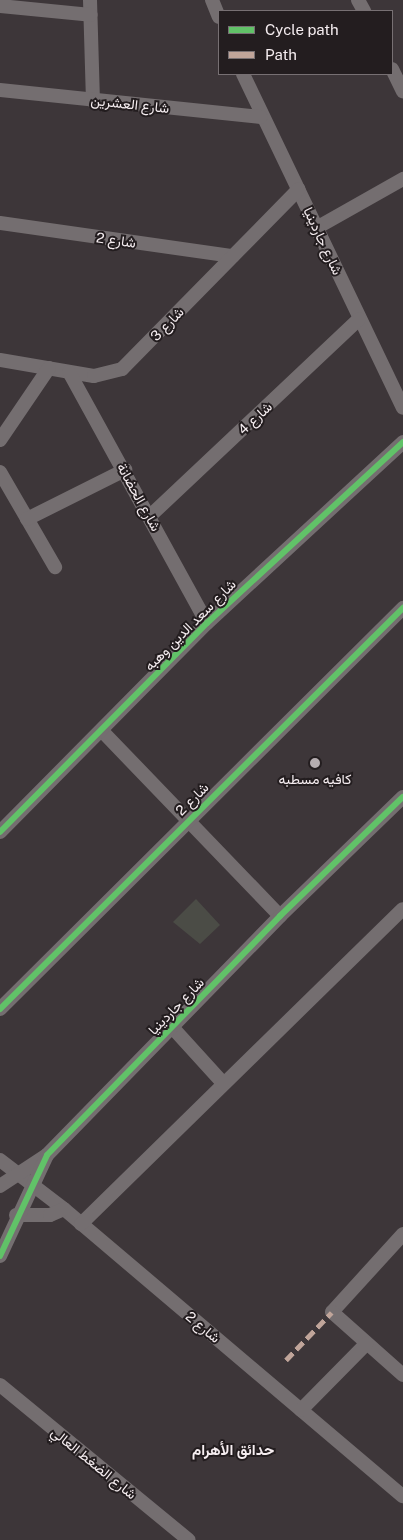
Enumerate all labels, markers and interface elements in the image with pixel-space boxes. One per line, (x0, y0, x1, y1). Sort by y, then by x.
legend (218, 10, 393, 75)
text: Cycle path (265, 21, 339, 38)
text: Path (265, 46, 297, 63)
street label: شارع العشرين (90, 92, 170, 116)
street label: شارع جاردينيا (300, 204, 346, 278)
street label: شارع 2 (95, 229, 137, 251)
street label: شارع 3 (147, 304, 187, 344)
street label: شارع 4 (235, 398, 275, 438)
street label: شارع الحضانة (113, 460, 165, 534)
street label: شارع سعد الدين وهبه (141, 576, 239, 674)
marker: كافيه مسطبه (309, 757, 321, 769)
place label: كافيه مسطبه (279, 771, 351, 787)
street label: شارع 2 (172, 779, 212, 819)
street label: شارع جاردينيا (145, 974, 207, 1038)
street label: شارع 2 (182, 1308, 224, 1346)
street label: شارع الضغط العالي (48, 1423, 140, 1503)
district label: حدائق الأهرام (192, 1441, 274, 1459)

